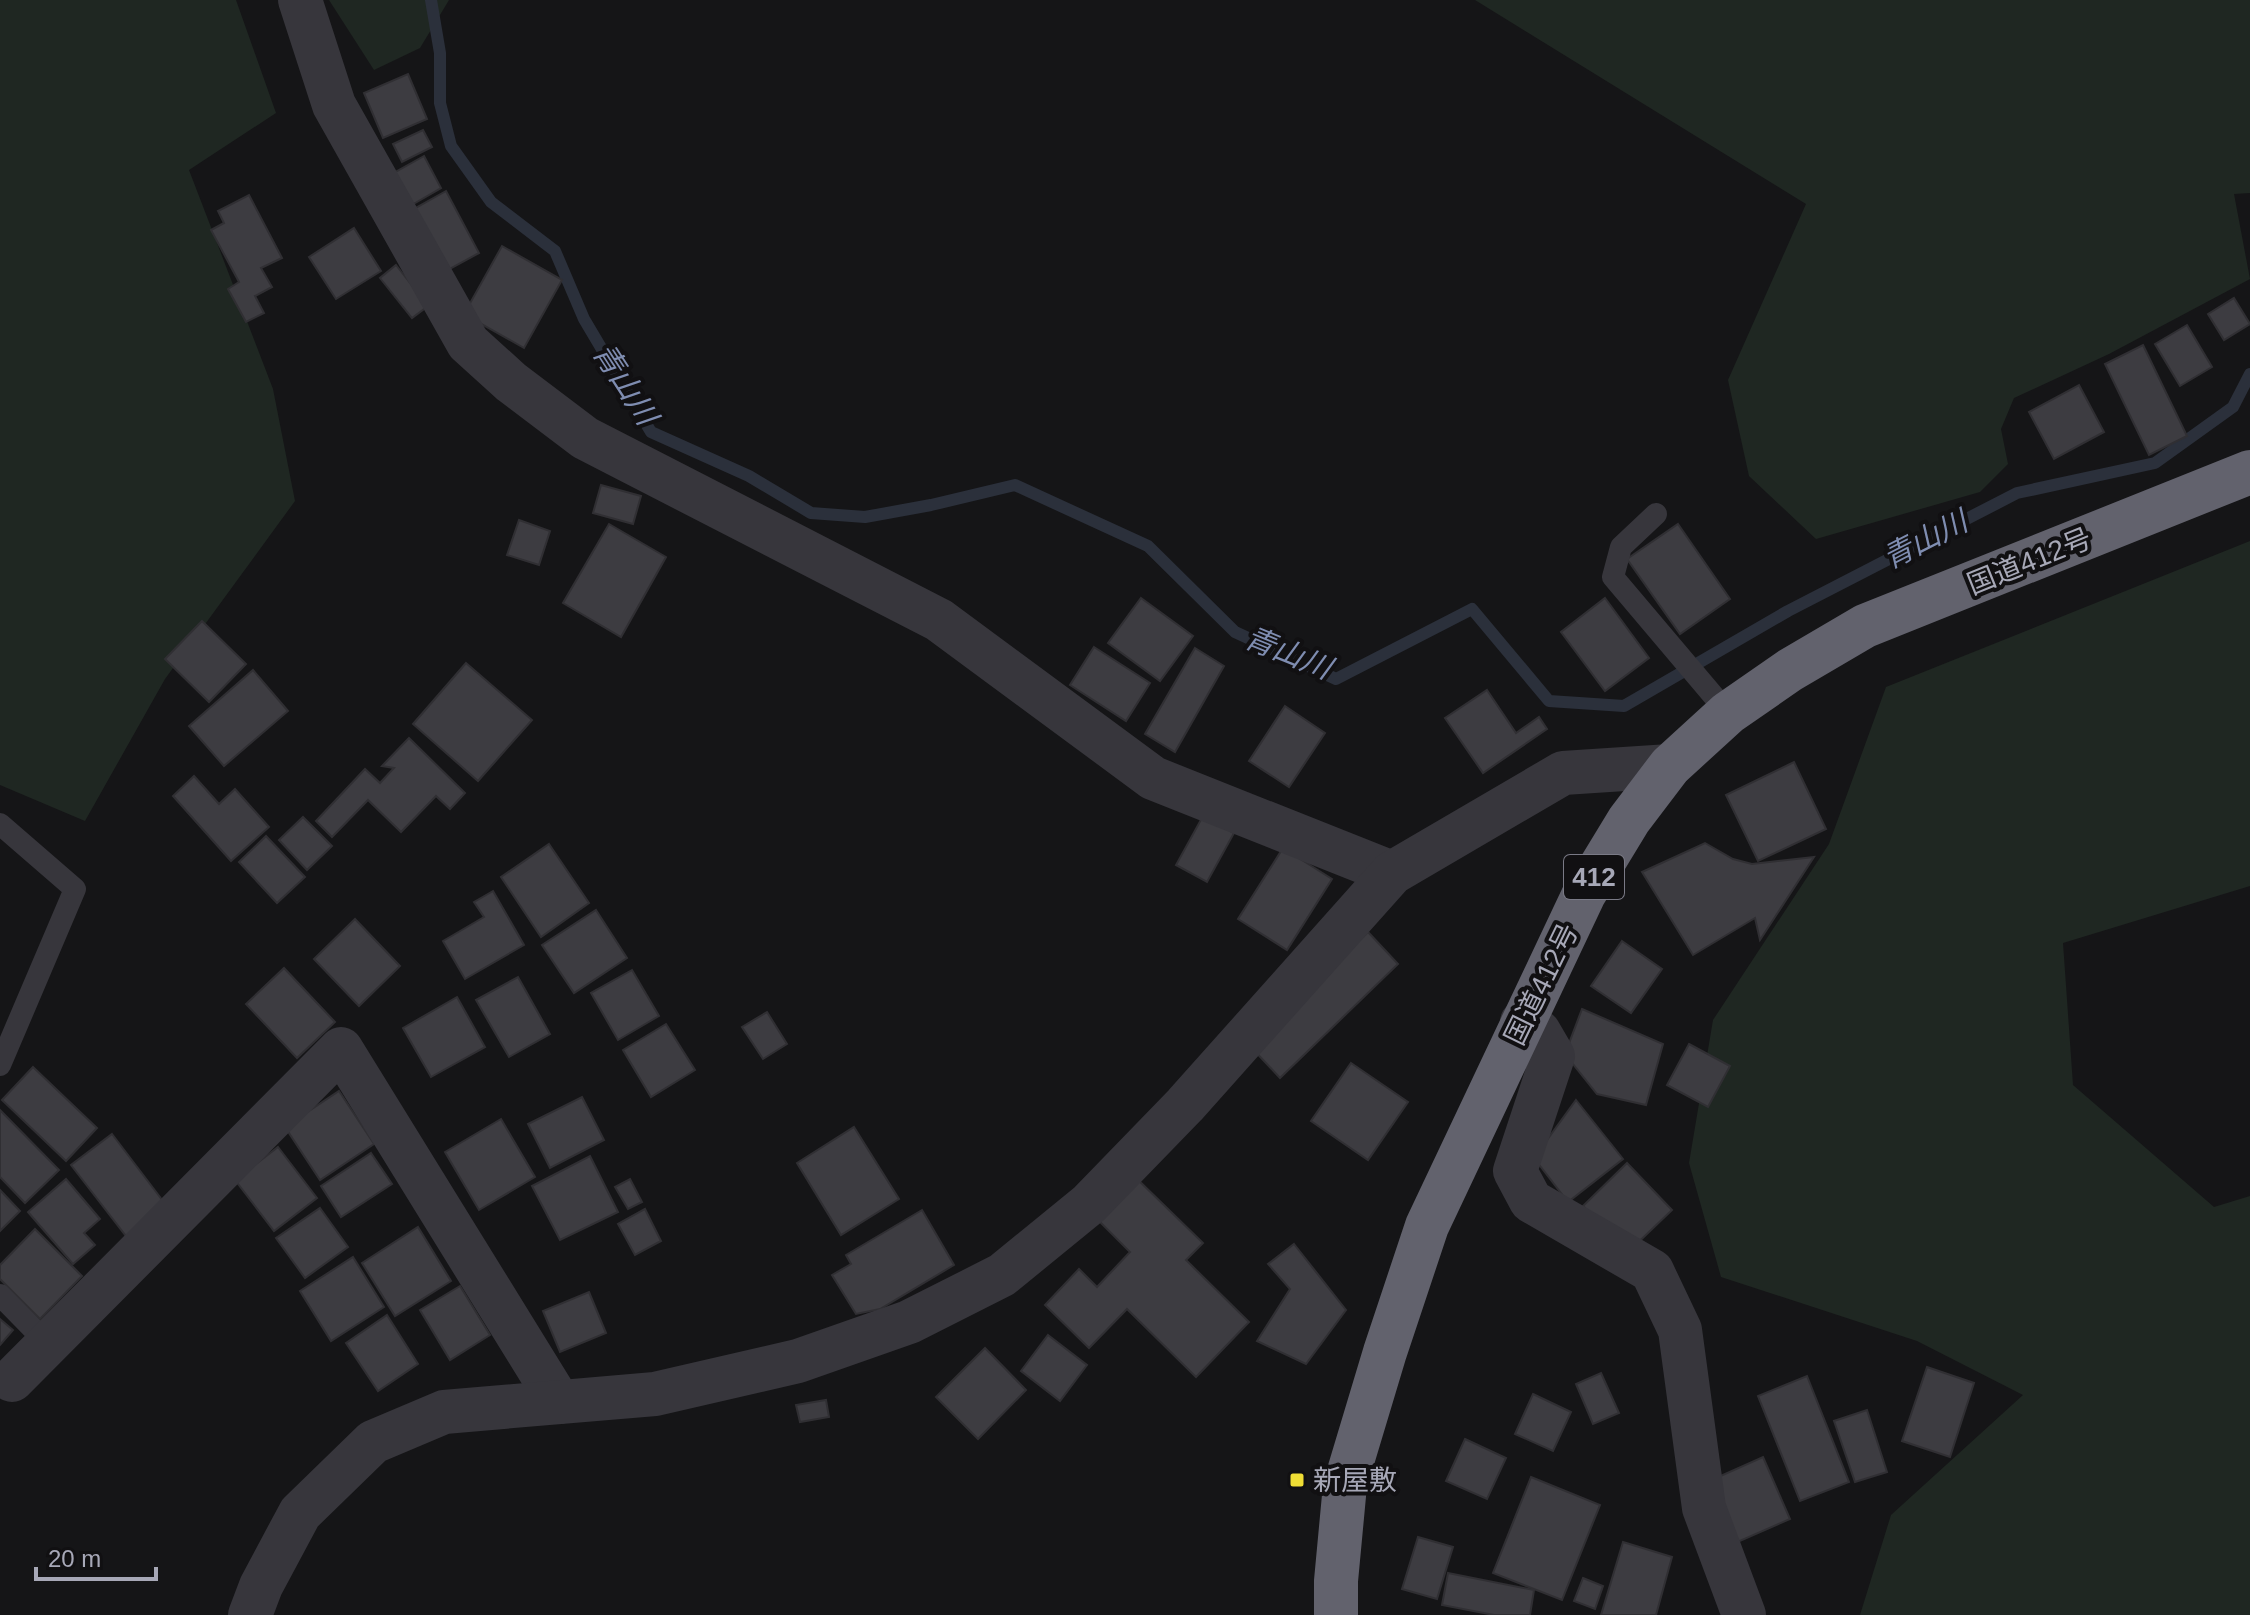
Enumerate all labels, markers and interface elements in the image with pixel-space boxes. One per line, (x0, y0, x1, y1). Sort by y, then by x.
water label: 青山川 (587, 337, 665, 433)
water label: 青山川 (1877, 503, 1975, 575)
street label: 国道412号 (1963, 523, 2096, 600)
water label: 青山川 (1240, 620, 1339, 686)
road number: 412 (1564, 855, 1624, 899)
street label: 国道412号 (1499, 919, 1584, 1050)
place label: 新屋敷 (1313, 1465, 1397, 1496)
marker: 新屋敷 (1288, 1471, 1306, 1489)
scale bar (36, 1531, 156, 1581)
text: 20 m (48, 1545, 101, 1572)

